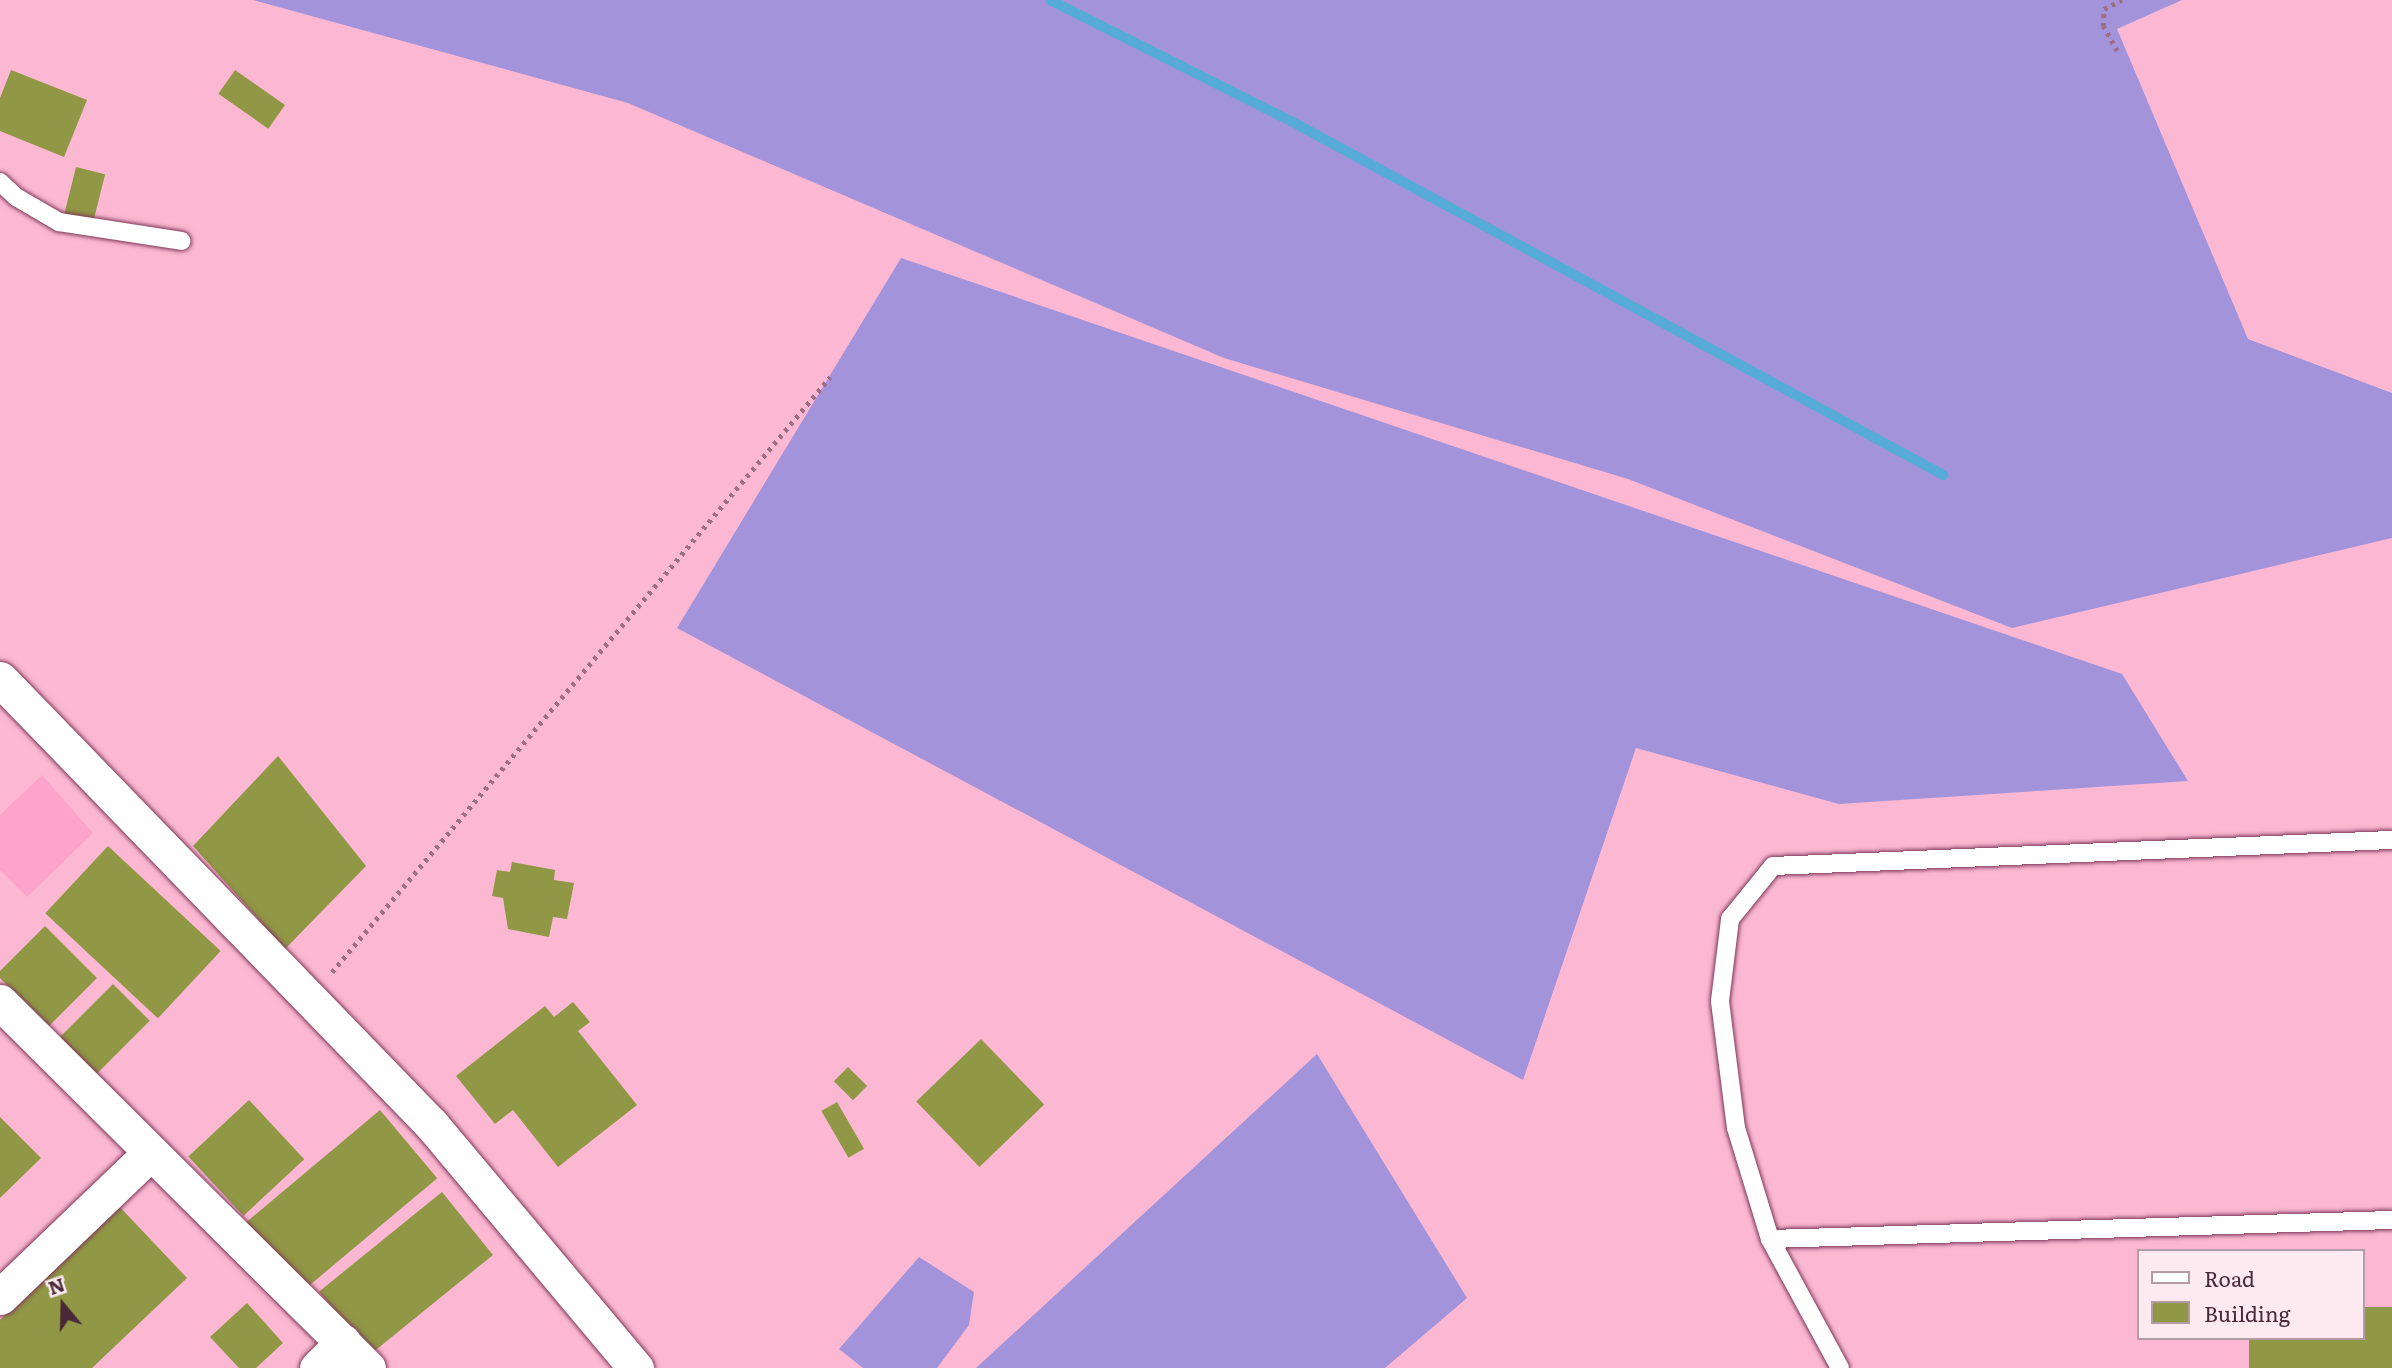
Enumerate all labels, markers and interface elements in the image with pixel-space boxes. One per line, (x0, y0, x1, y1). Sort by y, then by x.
legend (2136, 1249, 2364, 1340)
text: Road (2204, 1262, 2255, 1293)
text: N (44, 1269, 68, 1301)
north arrow (28, 1270, 98, 1340)
text: Building (2204, 1297, 2290, 1328)

